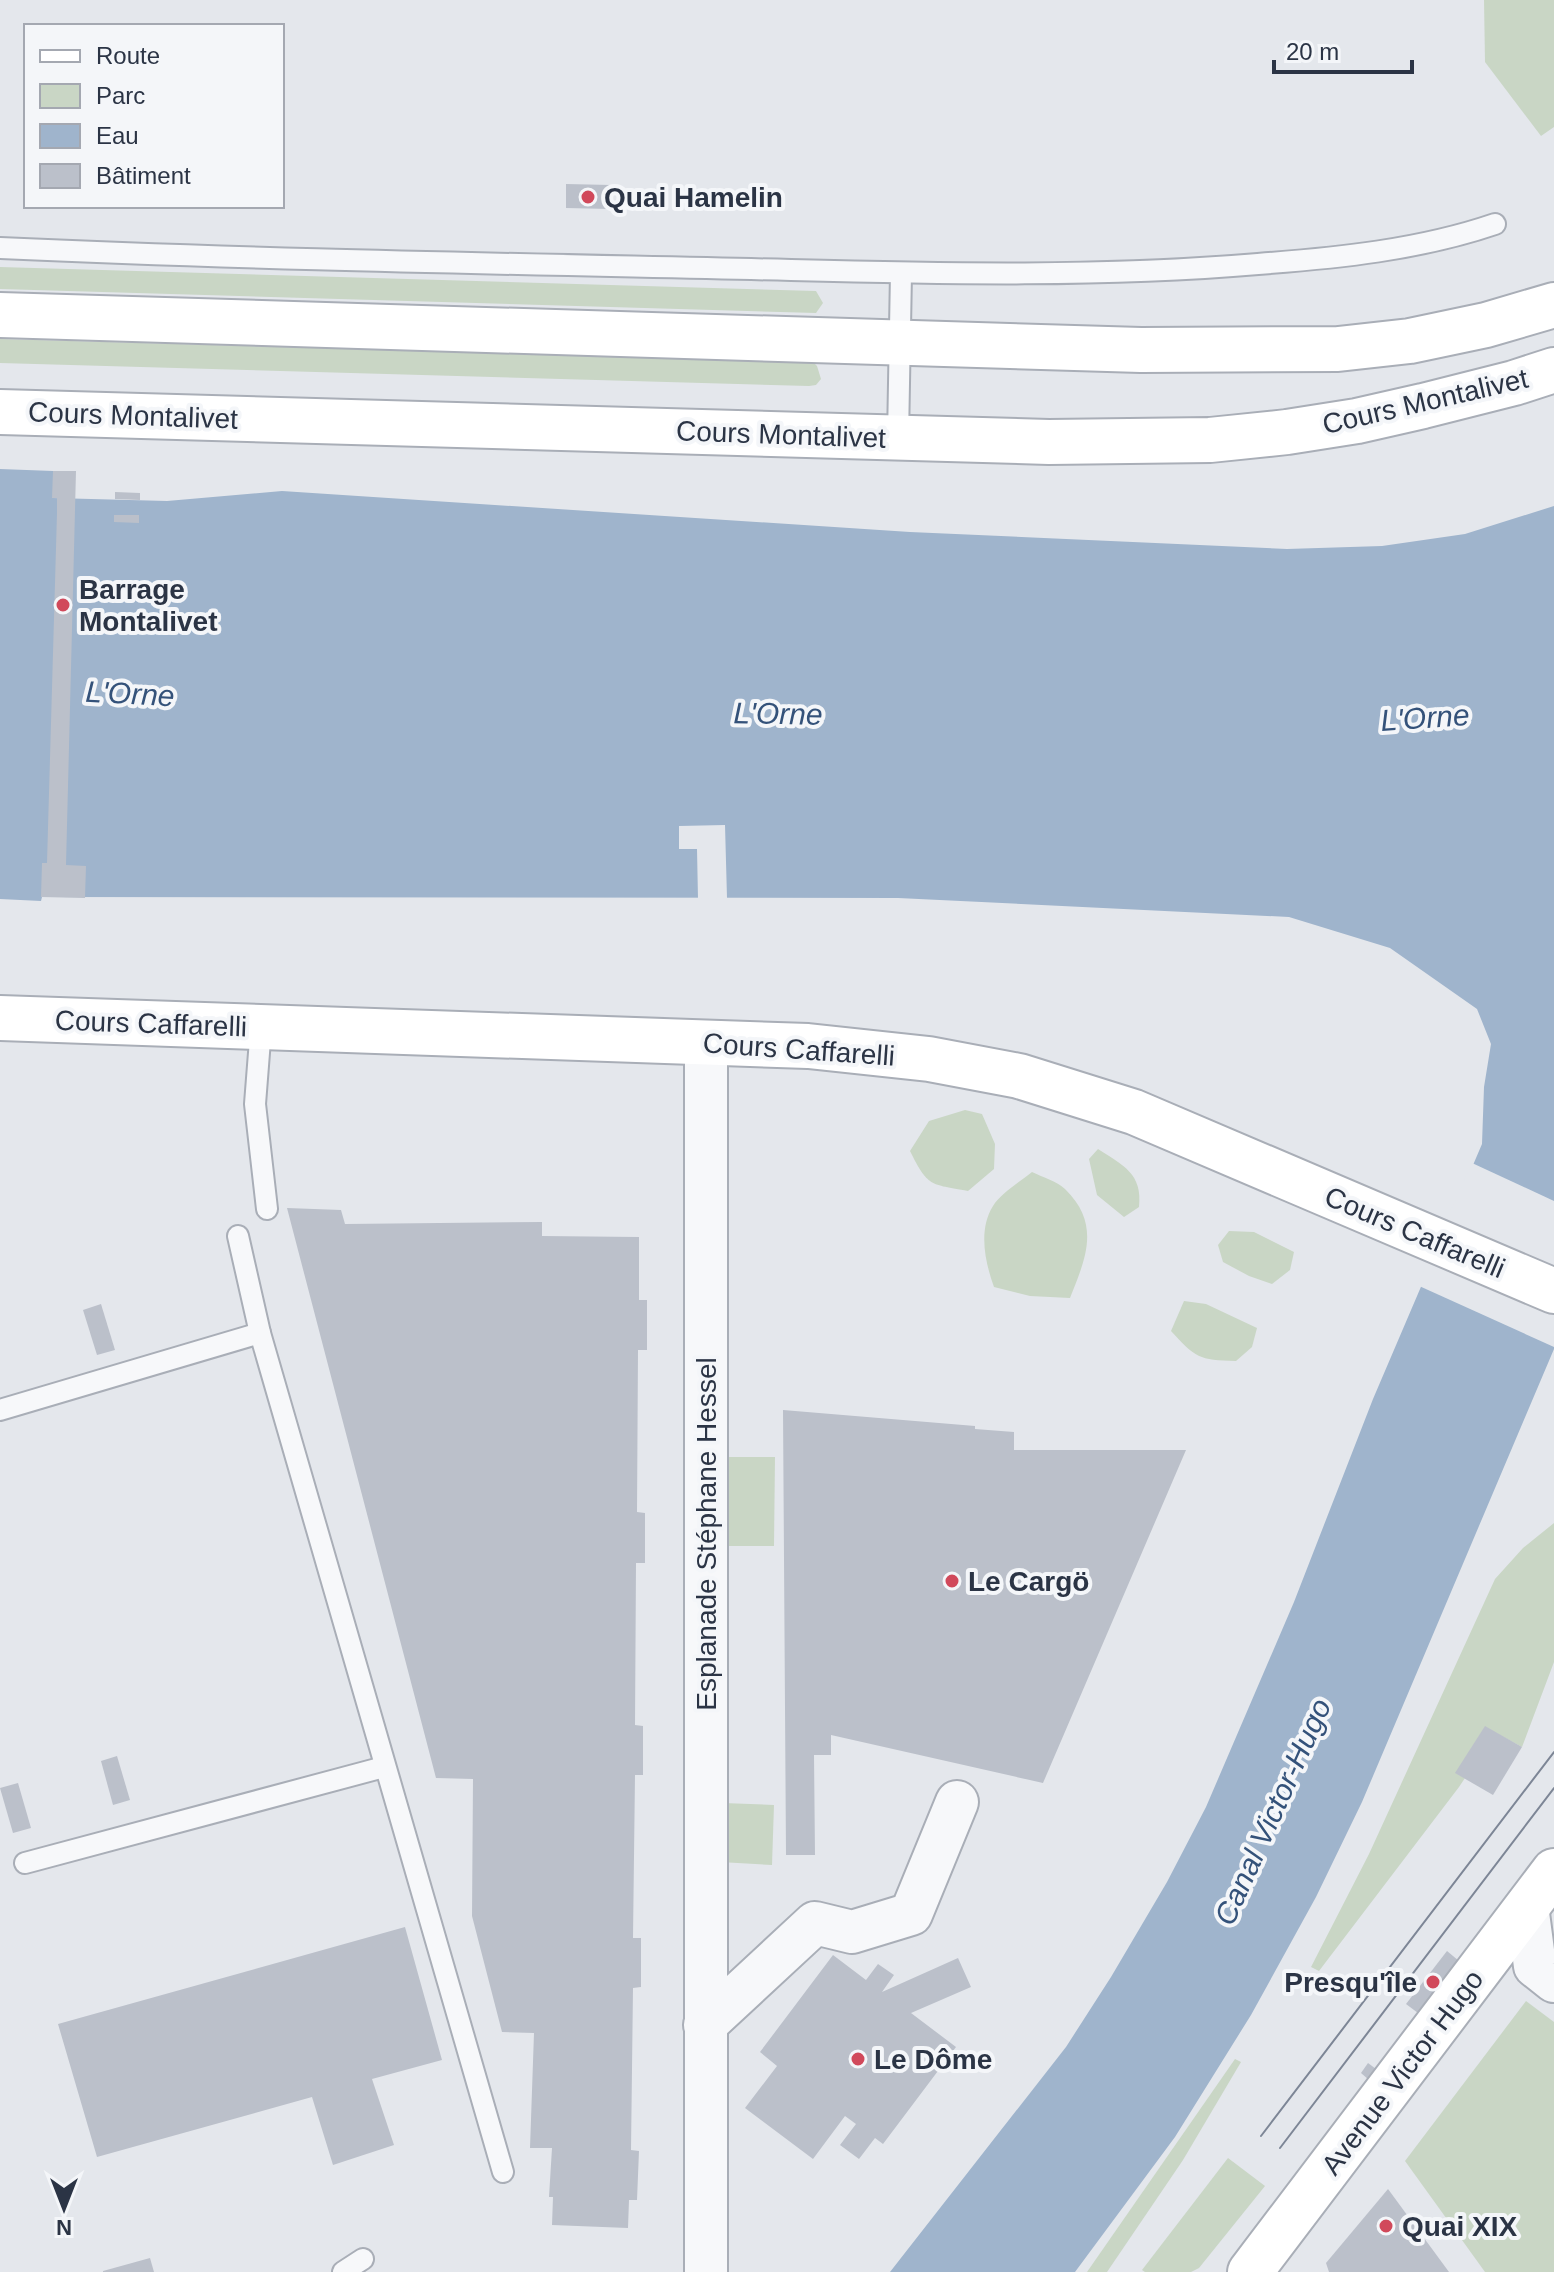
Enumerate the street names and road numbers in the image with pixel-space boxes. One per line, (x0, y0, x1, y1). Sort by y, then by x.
street label: Cours Montalivet (1319, 363, 1531, 440)
street label: Cours Montalivet (27, 396, 239, 435)
street label: Cours Montalivet (675, 415, 887, 454)
street label: Cours Caffarelli (54, 1005, 248, 1042)
street label: Cours Caffarelli (702, 1027, 896, 1072)
street label: Cours Caffarelli (1320, 1181, 1509, 1284)
street label: Esplanade Stéphane Hessel (691, 1357, 722, 1711)
street label: Avenue Victor Hugo (1315, 1964, 1489, 2181)

